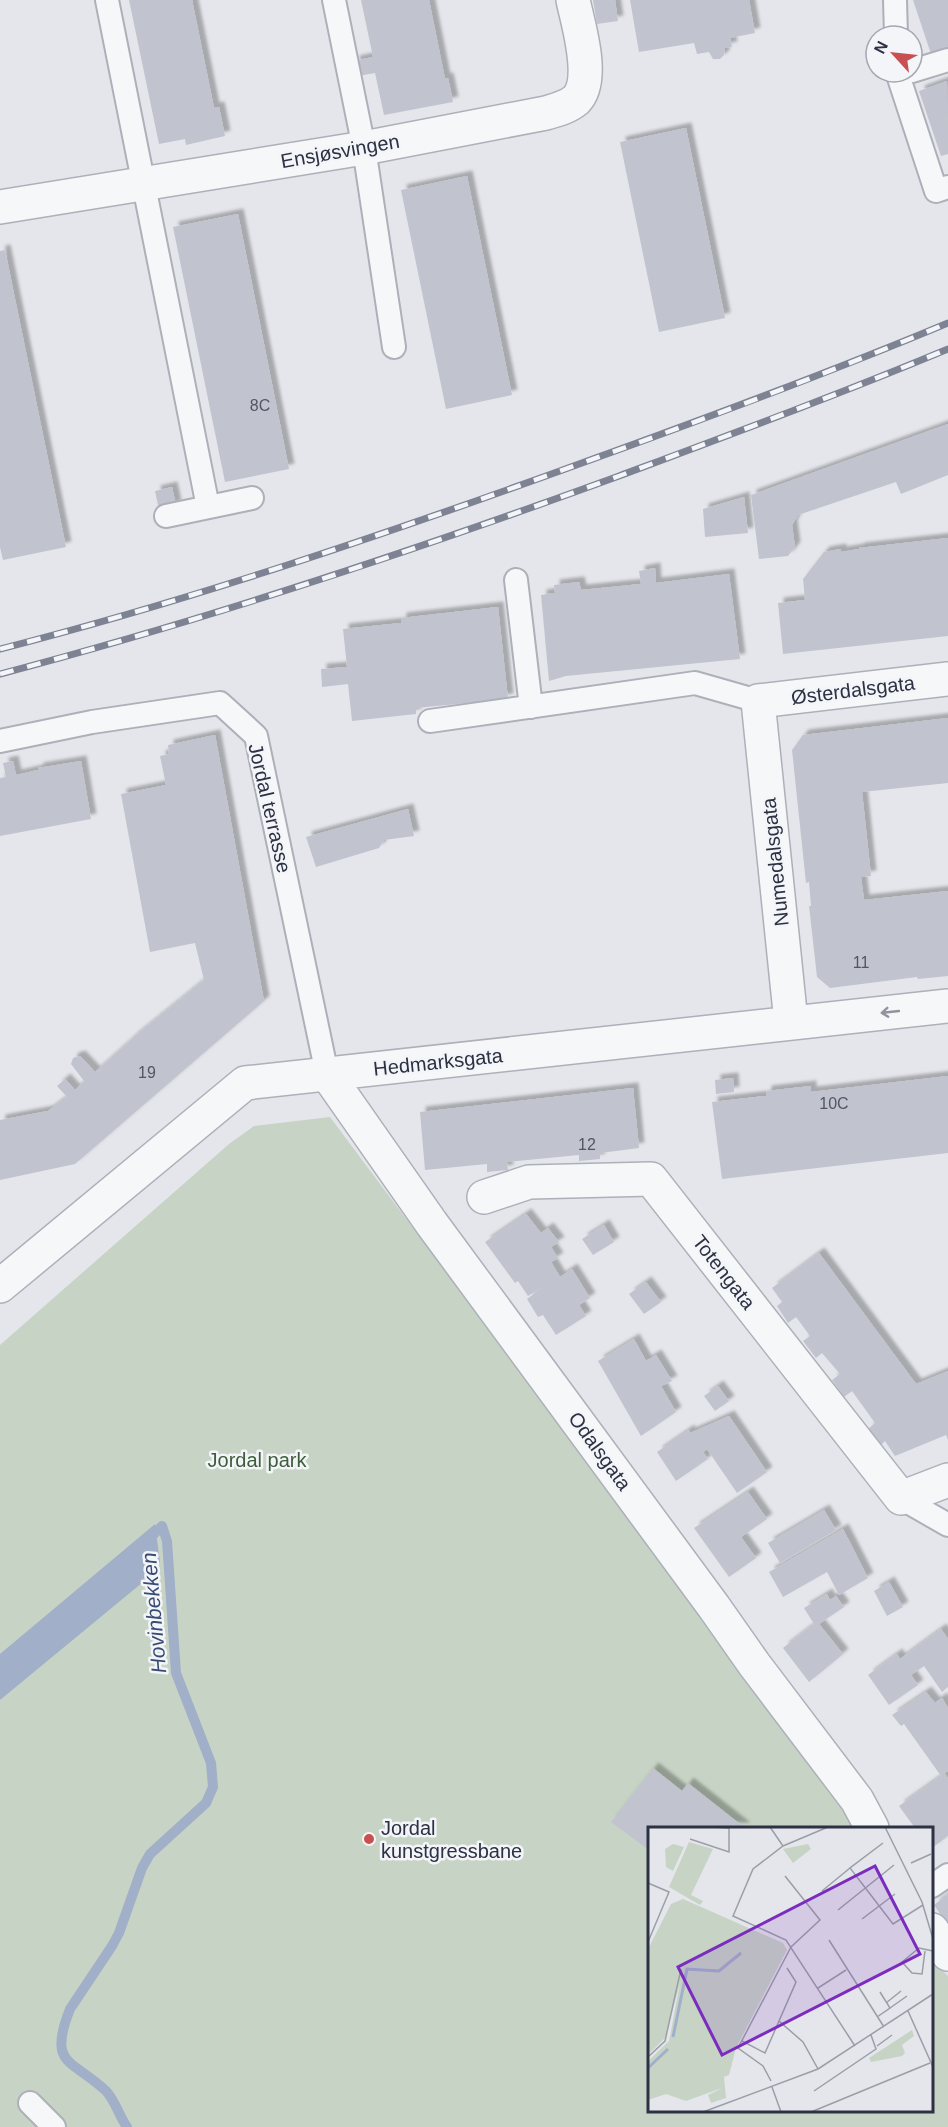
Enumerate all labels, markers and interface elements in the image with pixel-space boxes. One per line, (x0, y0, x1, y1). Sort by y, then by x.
north arrow (864, 24, 924, 84)
text: N (871, 38, 891, 56)
street label: Ensjøsvingen (279, 130, 401, 172)
house number: 8C (250, 397, 270, 414)
street label: Østerdalsgata (790, 671, 917, 709)
street label: Jordal terrasse (244, 741, 296, 875)
street label: Numedalsgata (757, 796, 793, 927)
house number: 11 (853, 954, 869, 971)
one-way arrow (880, 1007, 900, 1018)
street label: Hedmarksgata (372, 1044, 505, 1080)
house number: 19 (138, 1064, 156, 1081)
house number: 10C (819, 1095, 849, 1112)
house number: 12 (578, 1136, 596, 1153)
street label: Totengata (688, 1231, 760, 1314)
street label: Odalsgata (564, 1408, 636, 1495)
park label: Jordal park (208, 1449, 307, 1471)
water label: Hovinbekken (137, 1552, 170, 1675)
place label: Jordal kunstgressbane (381, 1817, 522, 1862)
inset map (648, 1827, 933, 2112)
marker: Jordal kunstgressbane (362, 1832, 376, 1846)

